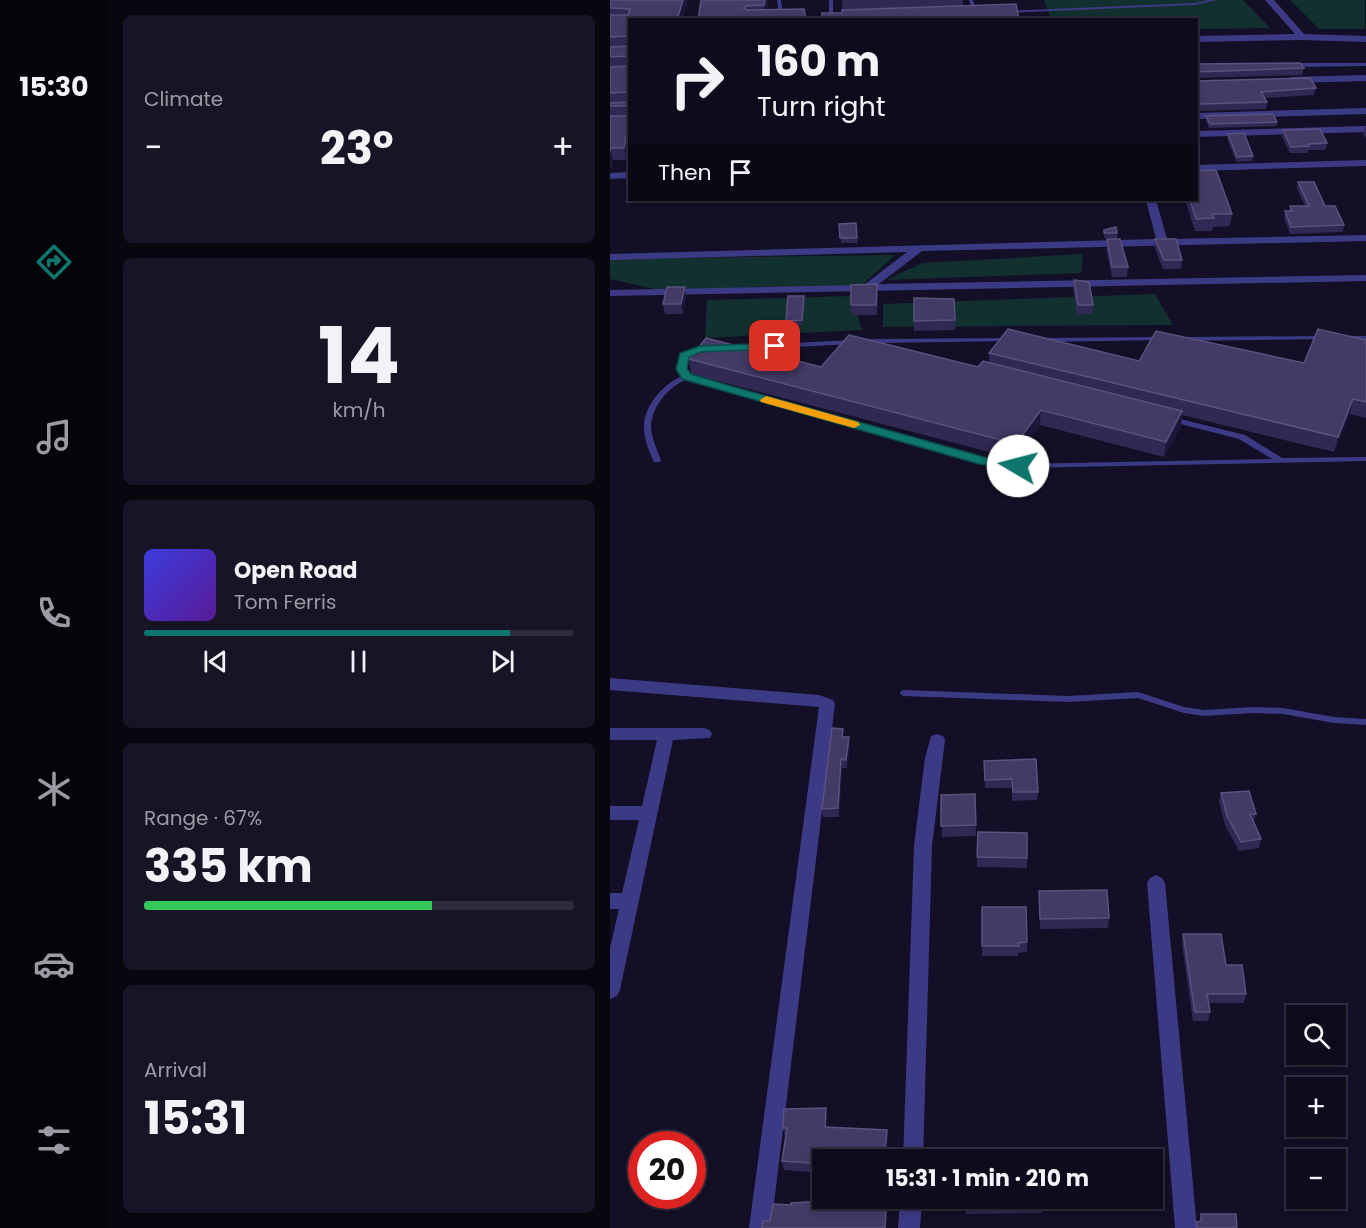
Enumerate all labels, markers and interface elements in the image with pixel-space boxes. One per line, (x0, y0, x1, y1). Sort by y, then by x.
text: 160 m (757, 32, 880, 91)
icon: right (658, 42, 736, 120)
text: 15:30 (19, 68, 89, 105)
text: Climate (144, 85, 223, 113)
text: Turn right (757, 88, 886, 125)
text: 23° (320, 117, 394, 180)
text: − (144, 124, 162, 171)
text: + (551, 124, 574, 171)
icon: arrive (724, 156, 757, 189)
text: Then (658, 157, 712, 188)
icon: directions (33, 241, 75, 283)
text: 14 (318, 301, 400, 410)
pin (749, 320, 800, 371)
icon: arrive (758, 329, 791, 362)
text: km/h (332, 396, 386, 424)
icon: music (33, 416, 75, 458)
position arrow (986, 434, 1050, 498)
text: Open Road (234, 555, 358, 586)
text: Tom Ferris (234, 588, 336, 616)
icon: phone (33, 592, 75, 634)
icon: previous (199, 645, 232, 678)
icon: pause (342, 645, 375, 678)
icon: next (486, 645, 519, 678)
icon: climate (33, 768, 75, 810)
text: Range · 67% (144, 804, 262, 832)
text: 335 km (144, 835, 313, 898)
icon: car (33, 943, 75, 985)
map controls (1286, 1005, 1346, 1209)
button: search (1286, 1005, 1346, 1065)
text: Arrival (144, 1056, 207, 1084)
button: + (1286, 1077, 1346, 1137)
text: 15:31 (144, 1087, 247, 1150)
icon: filters (33, 1119, 75, 1161)
speed limit sign: 20 (628, 1131, 706, 1209)
button: − (1286, 1149, 1346, 1209)
text: 15:31 · 1 min · 210 m (886, 1163, 1089, 1194)

